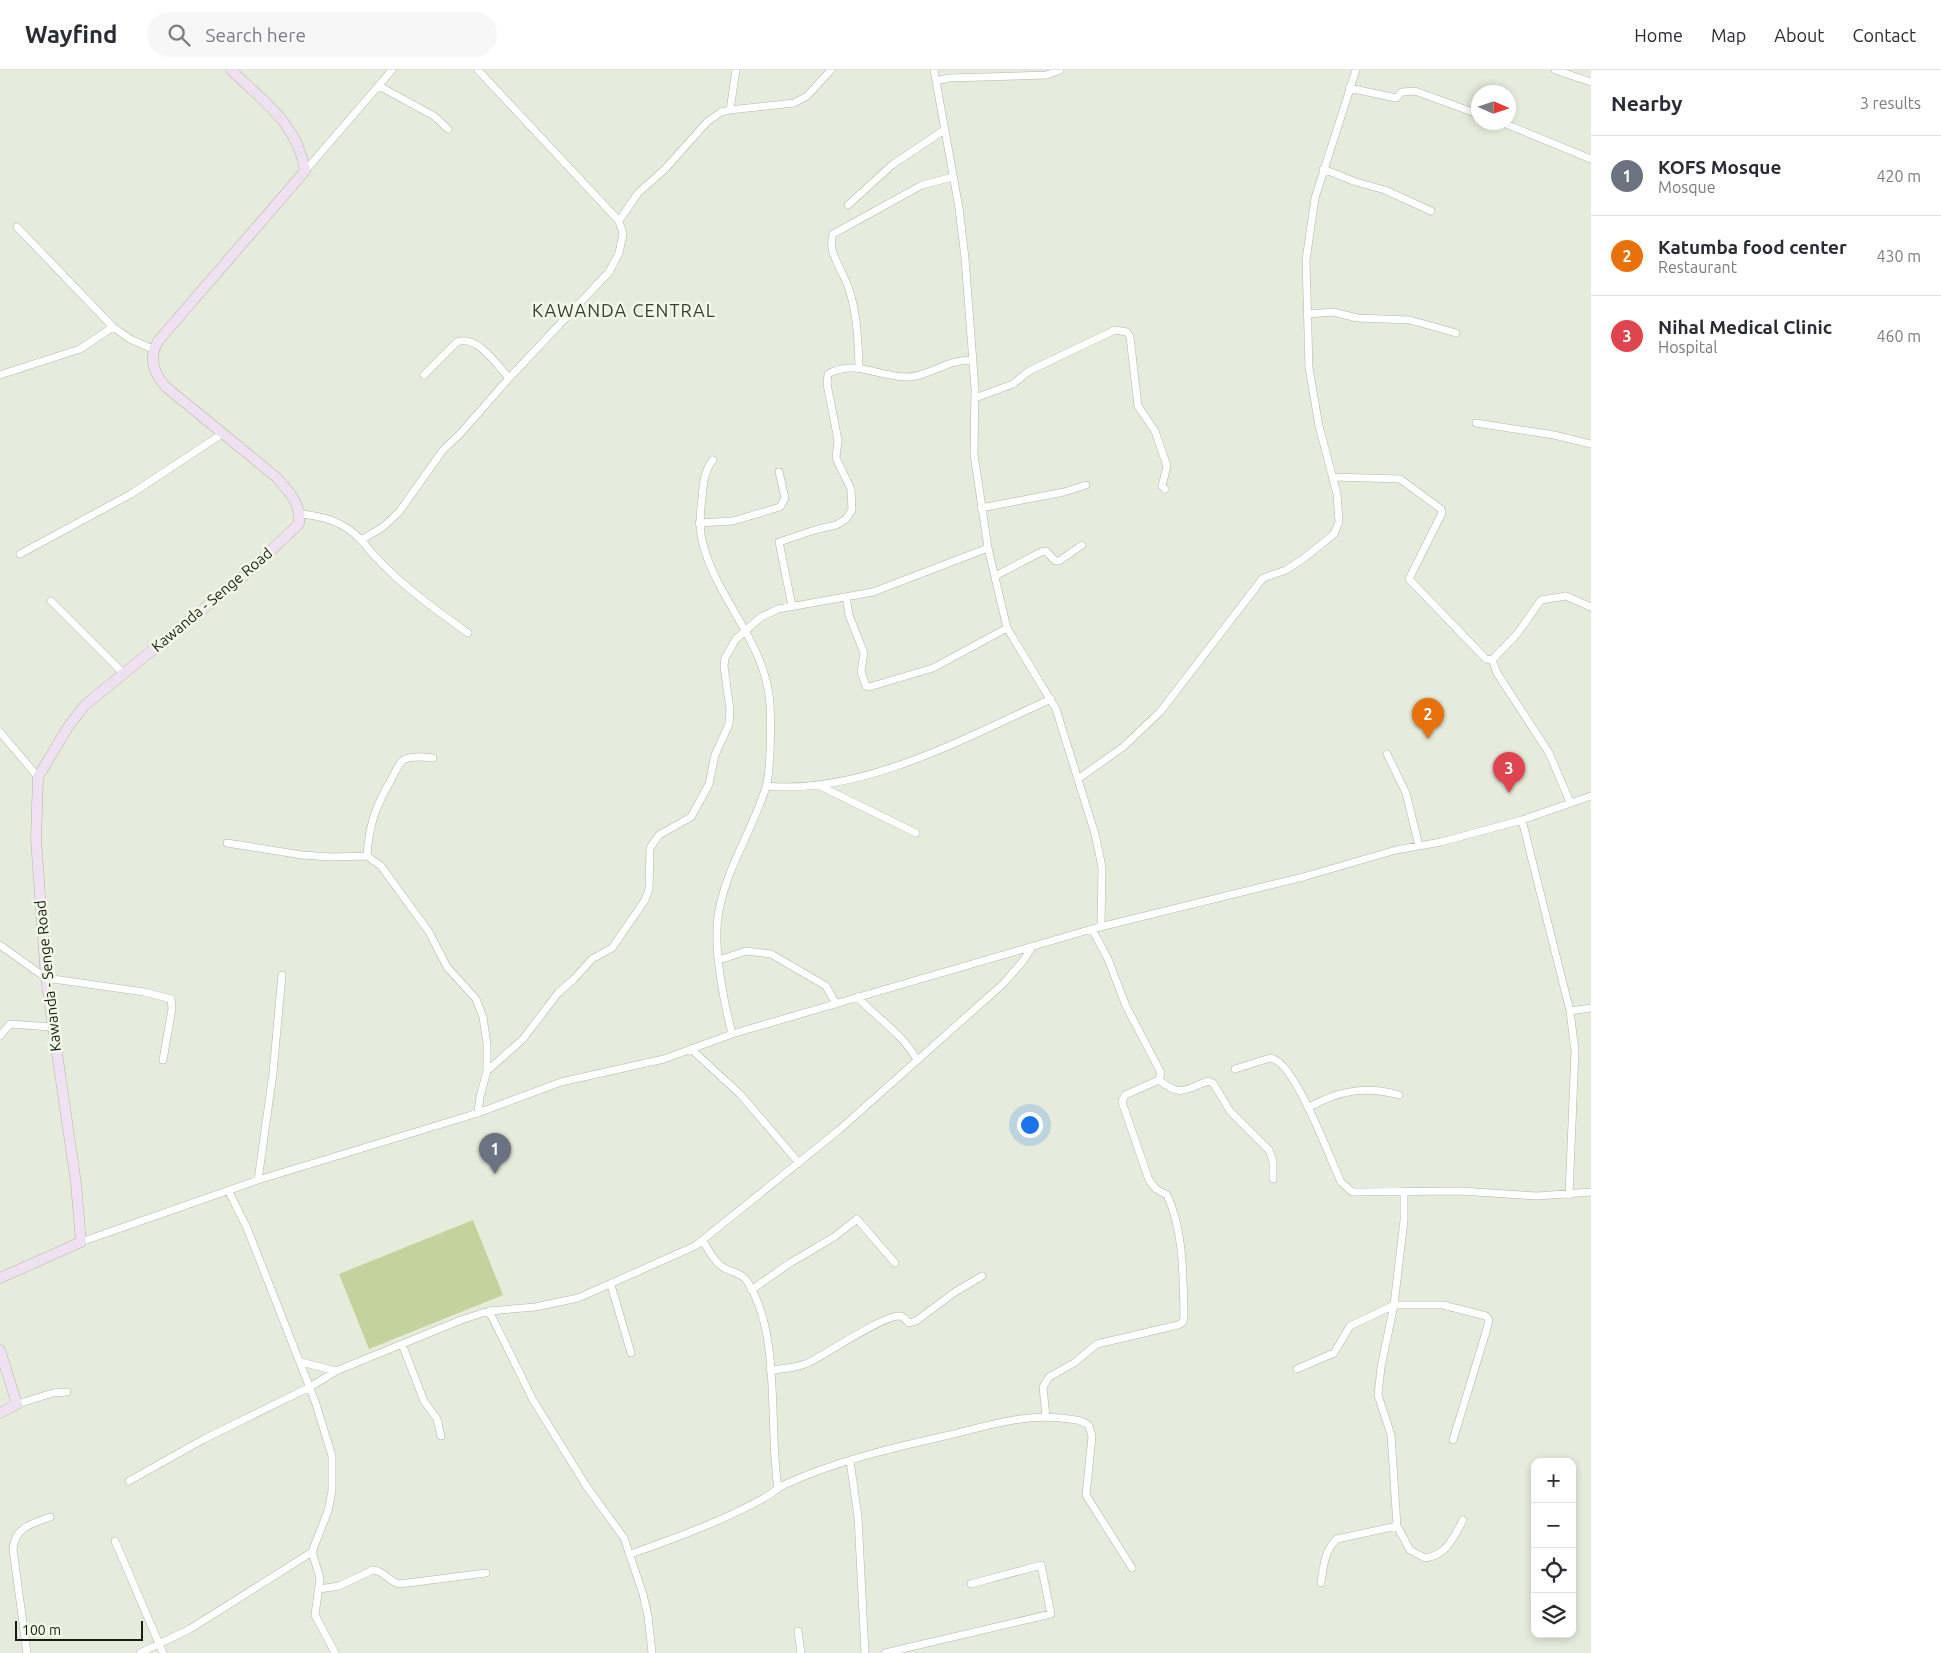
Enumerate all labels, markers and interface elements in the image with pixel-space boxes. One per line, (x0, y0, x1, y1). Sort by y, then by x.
search box (147, 12, 497, 57)
text: Wayfind (25, 21, 117, 48)
icon: search (165, 21, 193, 49)
text: Search here (205, 24, 306, 46)
text: Home (1634, 25, 1683, 45)
text: Map (1711, 25, 1746, 45)
text: About (1774, 25, 1824, 45)
text: Contact (1852, 25, 1916, 45)
north arrow (1471, 85, 1516, 130)
text: Nearby (1611, 91, 1682, 115)
text: 3 results (1860, 94, 1921, 112)
text: KOFS Mosque (1658, 156, 1781, 178)
text: 1 (1622, 167, 1632, 185)
text: 420 m (1876, 167, 1921, 185)
text: Mosque (1658, 178, 1716, 196)
text: Katumba food center (1658, 236, 1847, 258)
text: 2 (1622, 247, 1632, 265)
text: 430 m (1876, 247, 1921, 265)
text: Restaurant (1658, 258, 1737, 276)
district label: KAWANDA CENTRAL (532, 300, 716, 320)
text: Nihal Medical Clinic (1658, 316, 1832, 338)
text: 3 (1622, 327, 1632, 345)
text: 460 m (1876, 327, 1921, 345)
text: Hospital (1658, 338, 1717, 356)
street label: Kawanda - Senge Road (148, 544, 275, 655)
pin: 2 (1412, 698, 1444, 739)
pin: 3 (1493, 752, 1525, 793)
street label: Kawanda - Senge Road (31, 900, 64, 1053)
your location (1017, 1112, 1043, 1138)
pin: 1 (479, 1133, 511, 1174)
map controls (1531, 1458, 1576, 1638)
button: + (1531, 1458, 1576, 1503)
button: − (1531, 1503, 1576, 1548)
button: locate (1531, 1548, 1576, 1593)
button: layers (1531, 1593, 1576, 1638)
scale bar (15, 1618, 142, 1641)
text: 100 m (22, 1622, 61, 1638)

